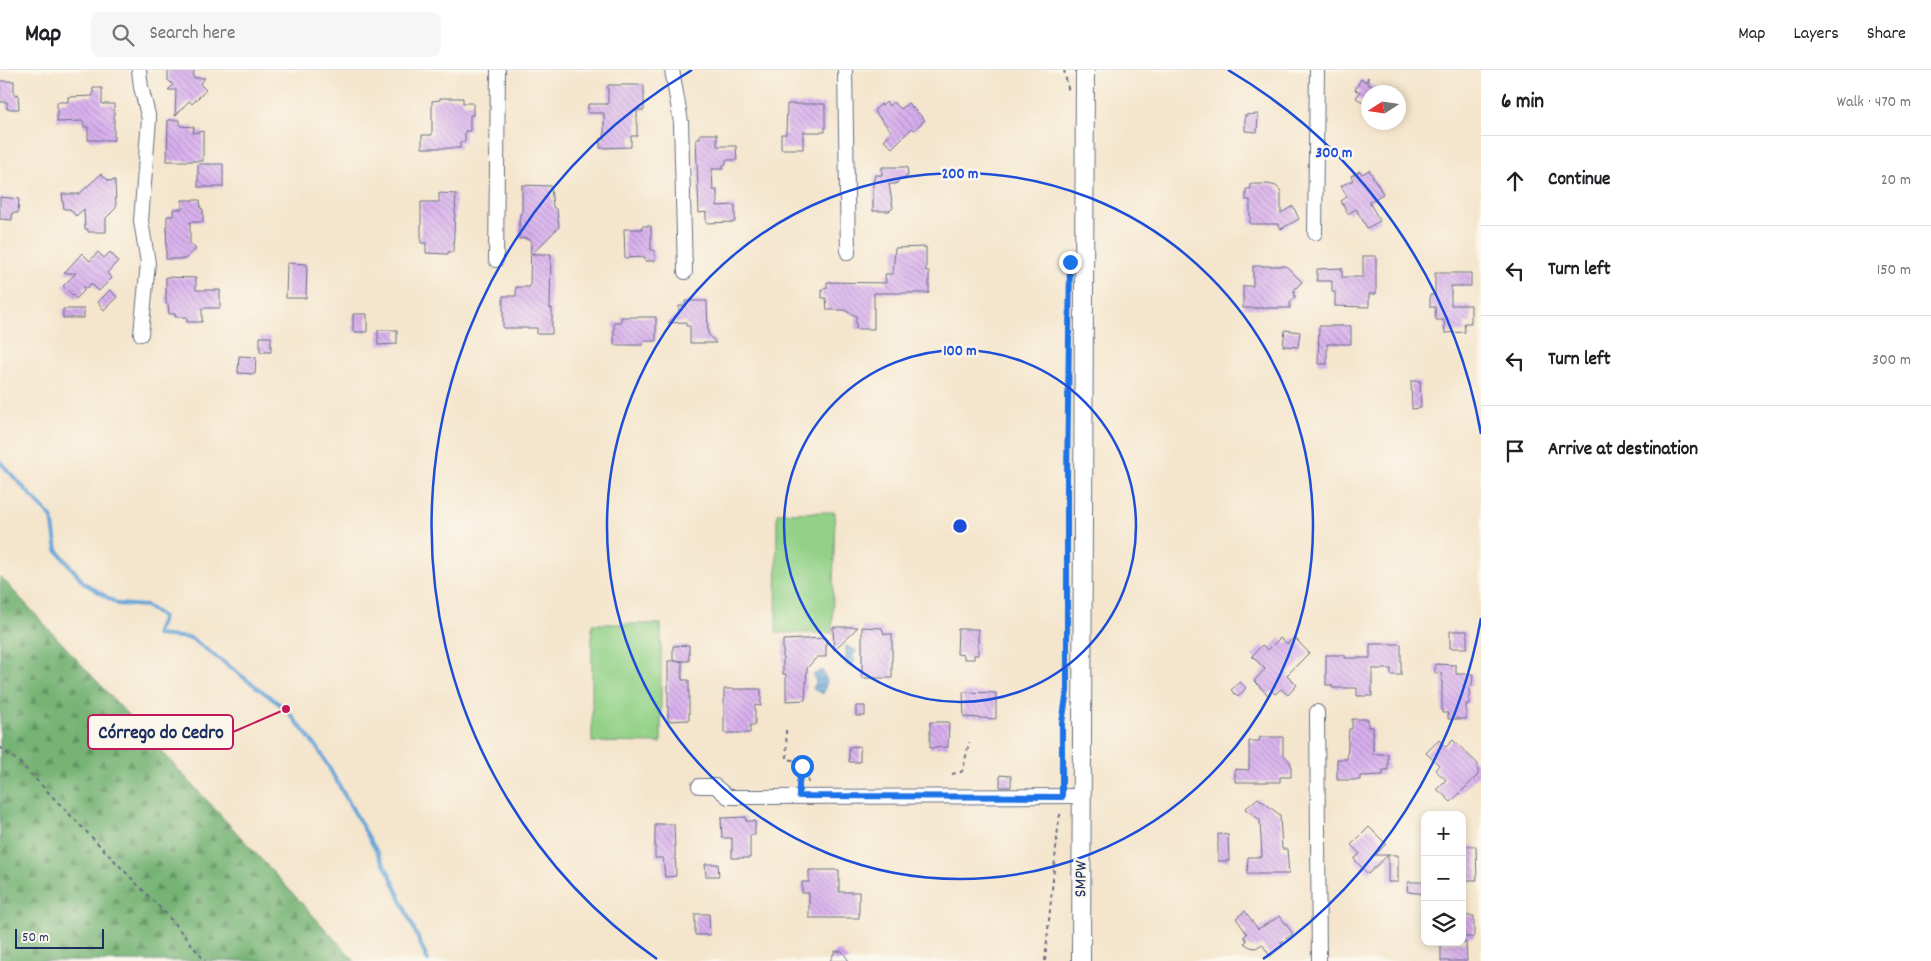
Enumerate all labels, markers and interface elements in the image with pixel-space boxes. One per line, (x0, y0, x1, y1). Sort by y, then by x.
search box (91, 12, 441, 57)
text: Map (25, 18, 61, 52)
icon: search (109, 21, 137, 49)
text: Search here (149, 21, 235, 48)
text: Map (1738, 22, 1765, 47)
text: Layers (1793, 22, 1839, 47)
text: Share (1867, 22, 1906, 47)
north arrow (1361, 85, 1406, 130)
text: 6 min (1501, 88, 1544, 118)
text: Walk · 470 m (1837, 91, 1911, 114)
text: 300 m (1316, 143, 1352, 165)
text: 200 m (942, 164, 978, 186)
icon: ahead (1501, 167, 1529, 195)
text: Continue (1548, 167, 1610, 194)
text: 20 m (1881, 169, 1911, 192)
route end (1059, 251, 1082, 274)
icon: left (1501, 257, 1529, 285)
text: Turn left (1548, 257, 1611, 284)
text: 150 m (1877, 259, 1911, 282)
text: 100 m (943, 341, 977, 363)
icon: left (1501, 347, 1529, 375)
text: Turn left (1548, 347, 1611, 374)
text: 300 m (1872, 349, 1911, 372)
icon: arrive (1501, 437, 1529, 465)
text: Arrive at destination (1548, 437, 1698, 464)
centre of rings (951, 517, 969, 535)
callout: Córrego do Cedro (88, 715, 233, 749)
text: Córrego do Cedro (98, 721, 224, 748)
route start (791, 755, 814, 778)
map controls (1421, 811, 1466, 946)
button: + (1421, 811, 1466, 856)
button: − (1421, 856, 1466, 901)
street label: SMPW (1069, 860, 1095, 898)
button: layers (1421, 901, 1466, 946)
scale bar (15, 926, 104, 949)
text: 50 m (22, 928, 49, 948)

